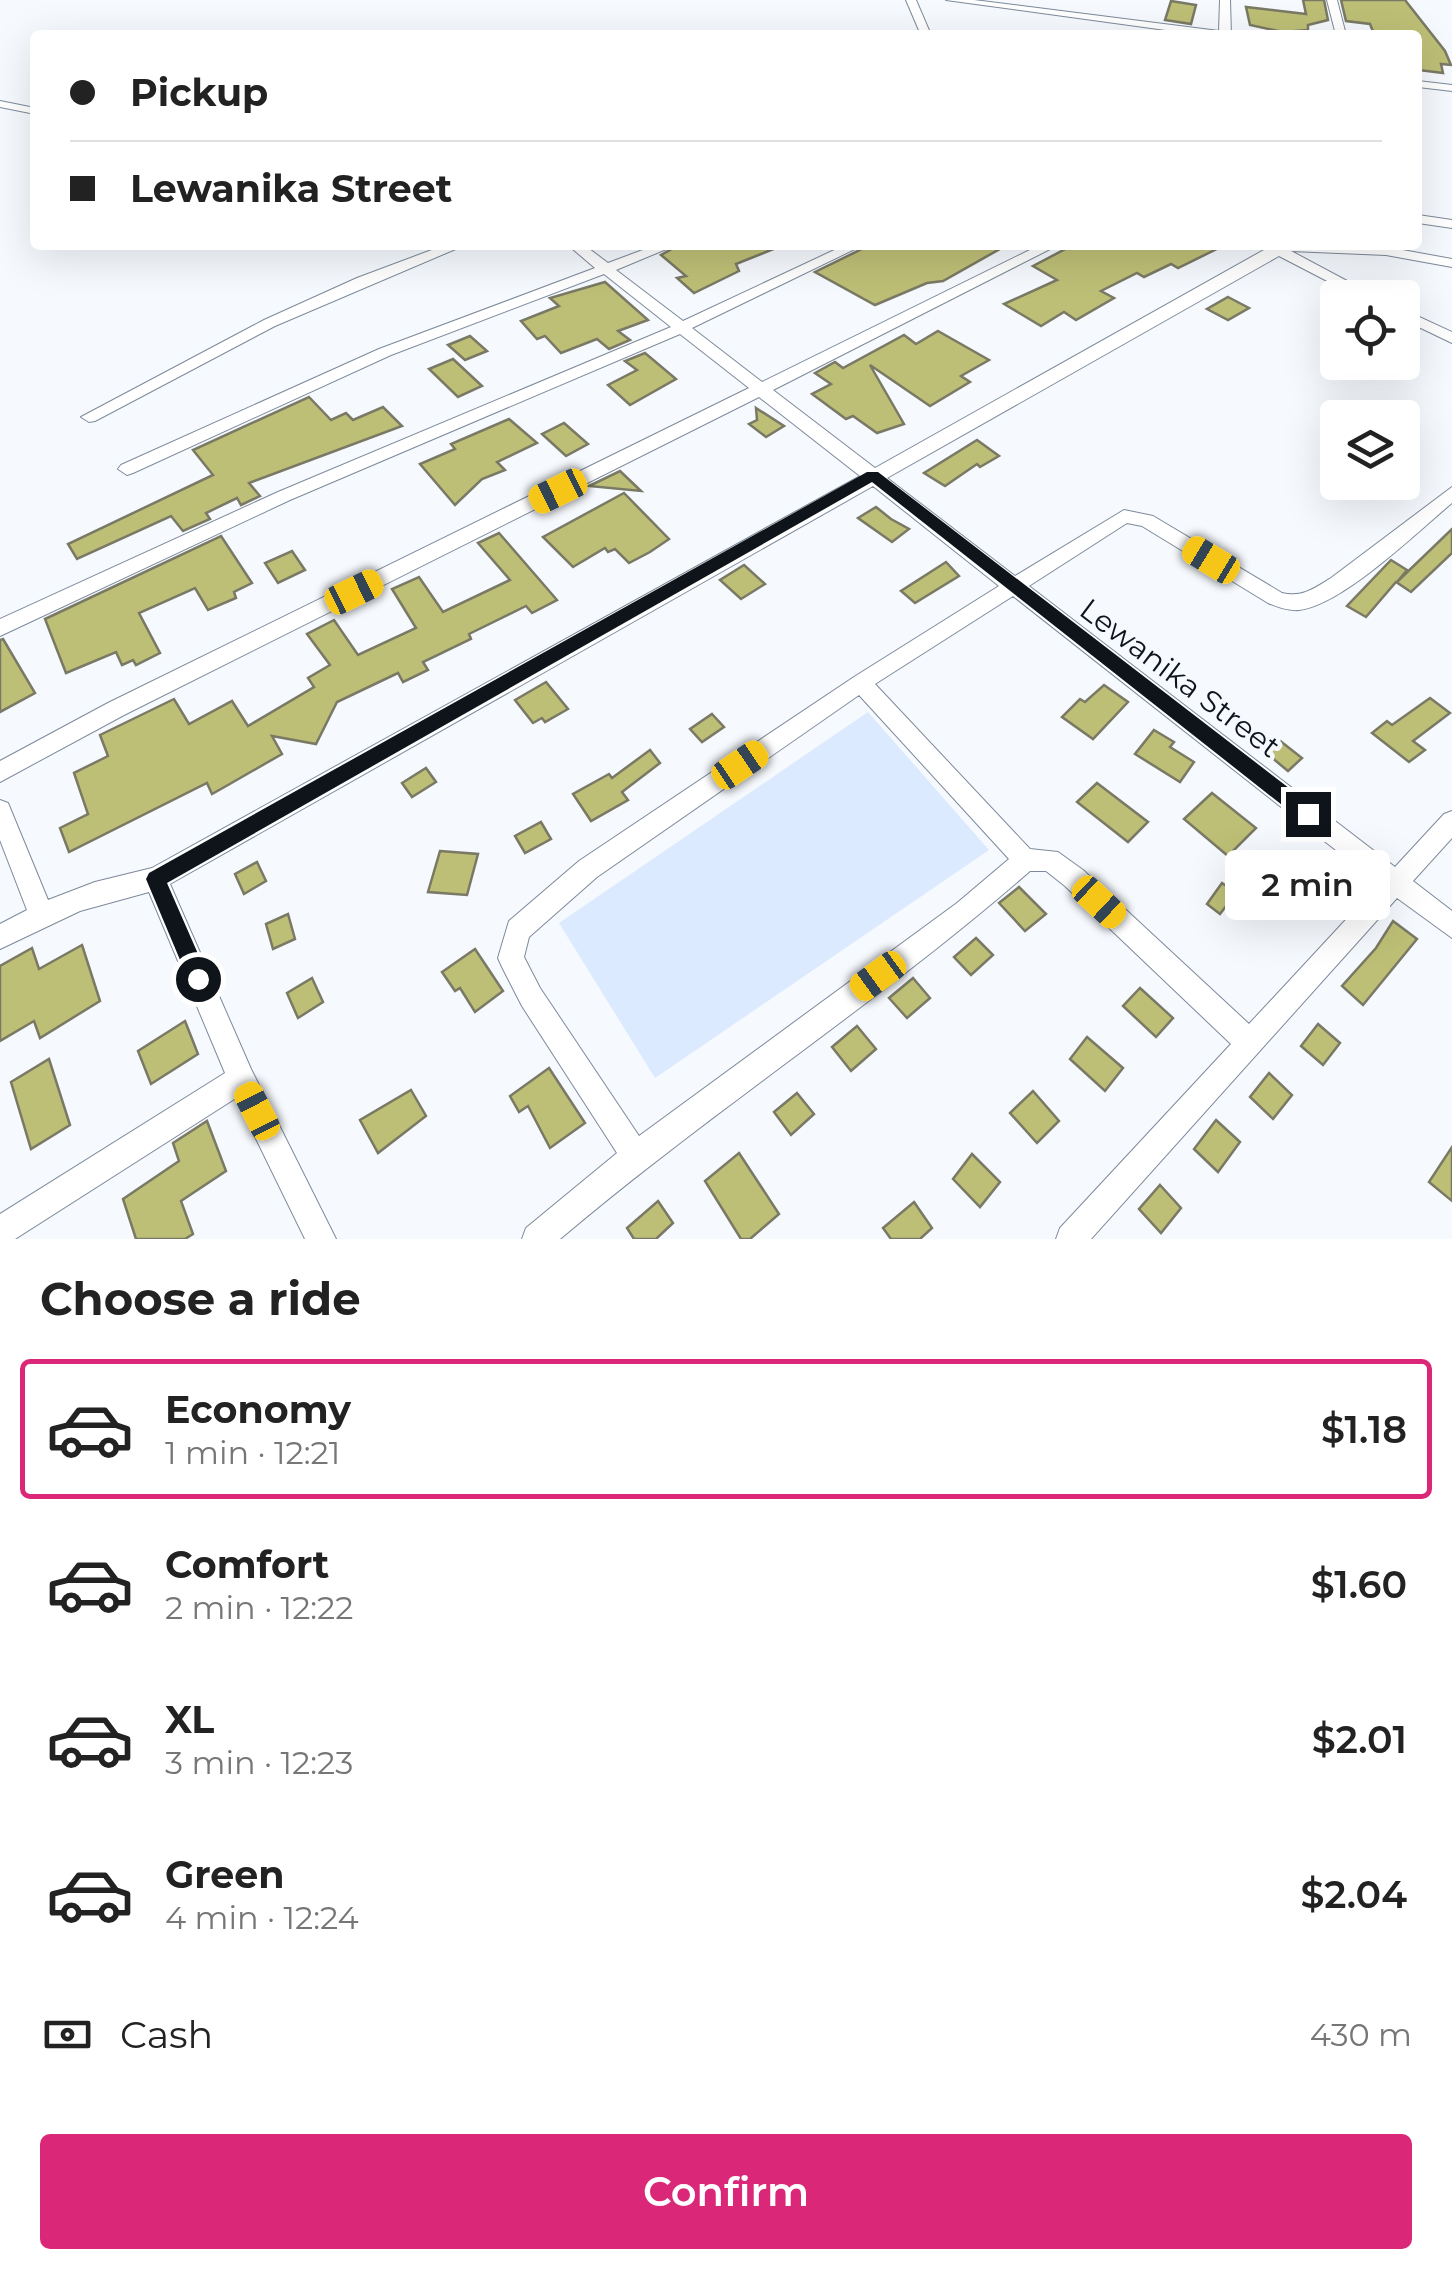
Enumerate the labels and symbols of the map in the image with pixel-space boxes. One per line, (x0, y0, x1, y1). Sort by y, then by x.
car (524, 464, 592, 518)
car (1178, 532, 1244, 588)
car (320, 565, 388, 619)
street label: Lewanika Street (1073, 591, 1287, 765)
car (707, 736, 773, 794)
route end (1286, 792, 1331, 837)
callout: 2 min (1226, 849, 1390, 919)
car (1067, 871, 1131, 933)
car (845, 946, 911, 1006)
route start (176, 957, 221, 1002)
car (230, 1077, 284, 1145)

